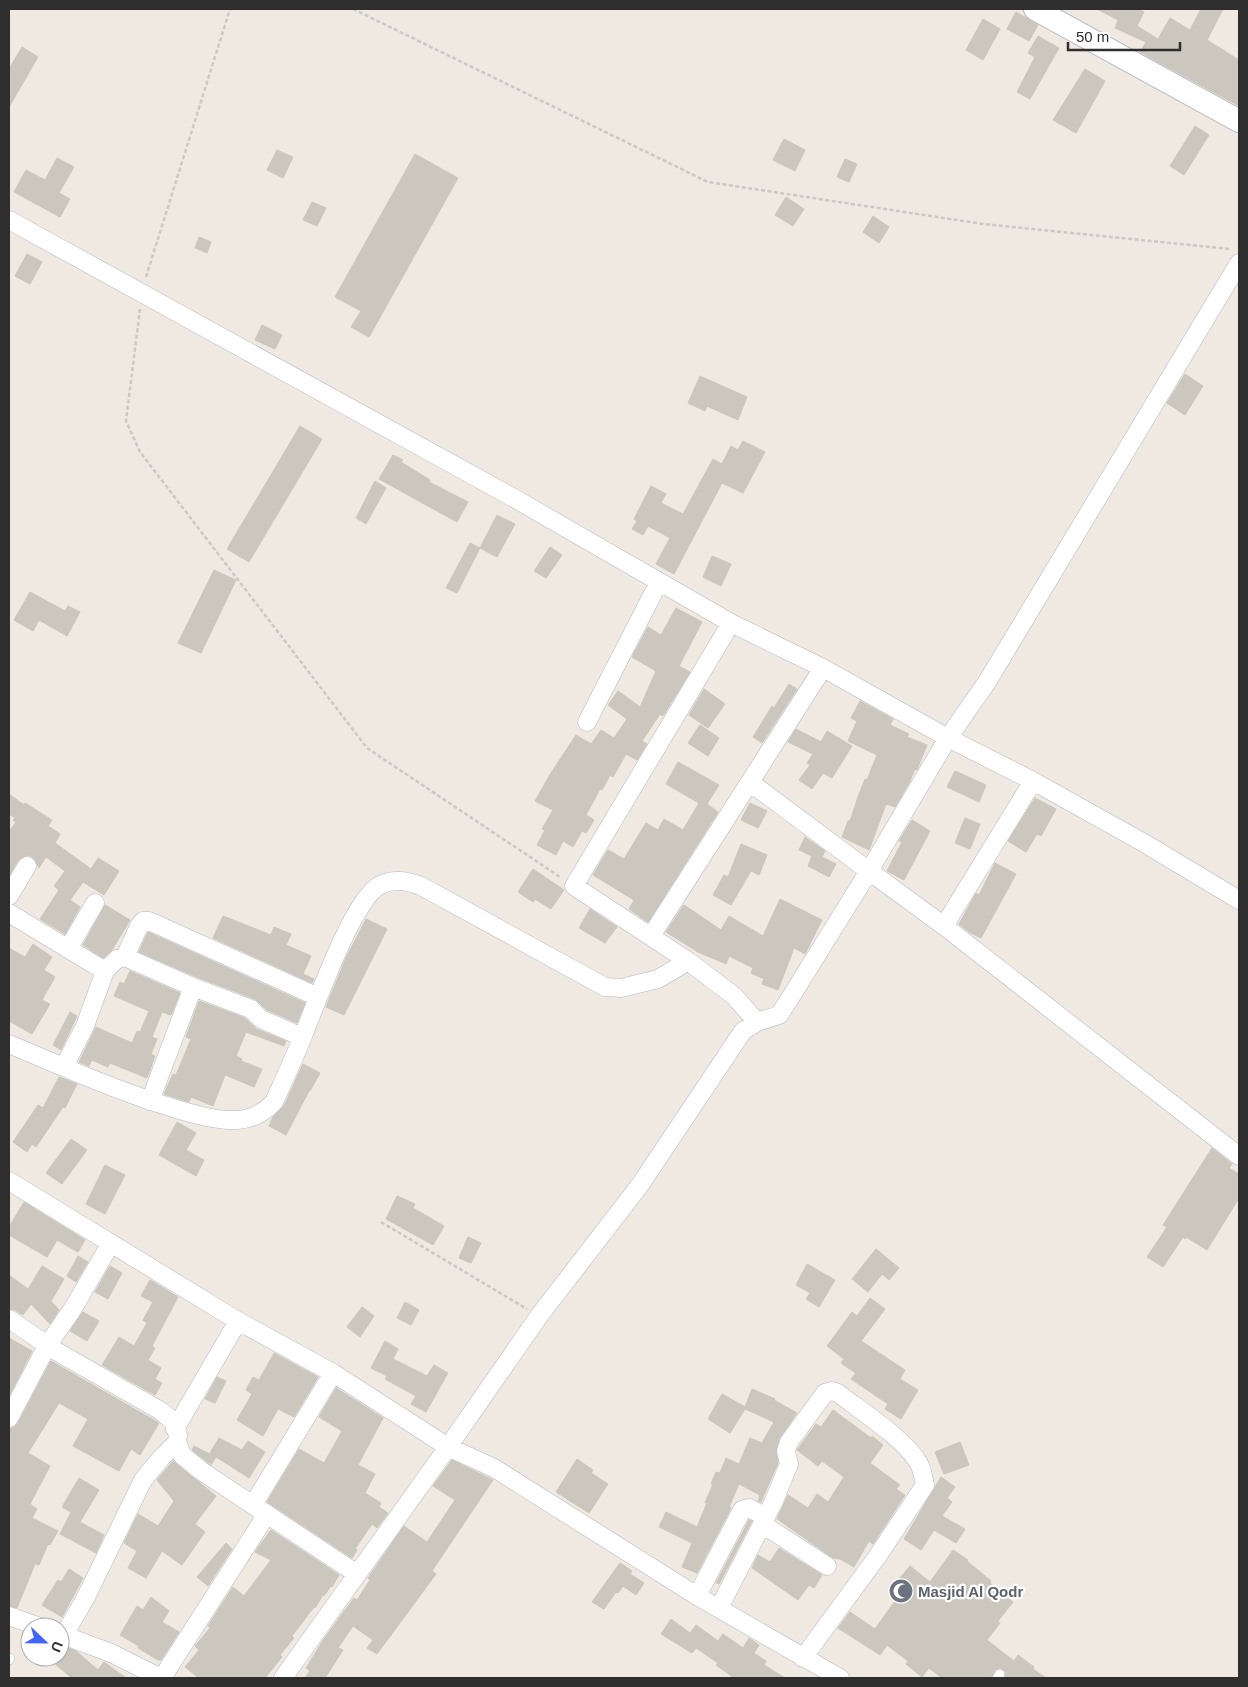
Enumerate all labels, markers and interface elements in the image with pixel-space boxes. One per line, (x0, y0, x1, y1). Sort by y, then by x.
scale bar (1068, 20, 1180, 52)
text: 50 m (1076, 28, 1109, 45)
mosque icon: Masjid Al Qodr (888, 1578, 914, 1604)
place label: Masjid Al Qodr (918, 1583, 1023, 1600)
north arrow (20, 1617, 70, 1667)
text: U (48, 1639, 66, 1655)

